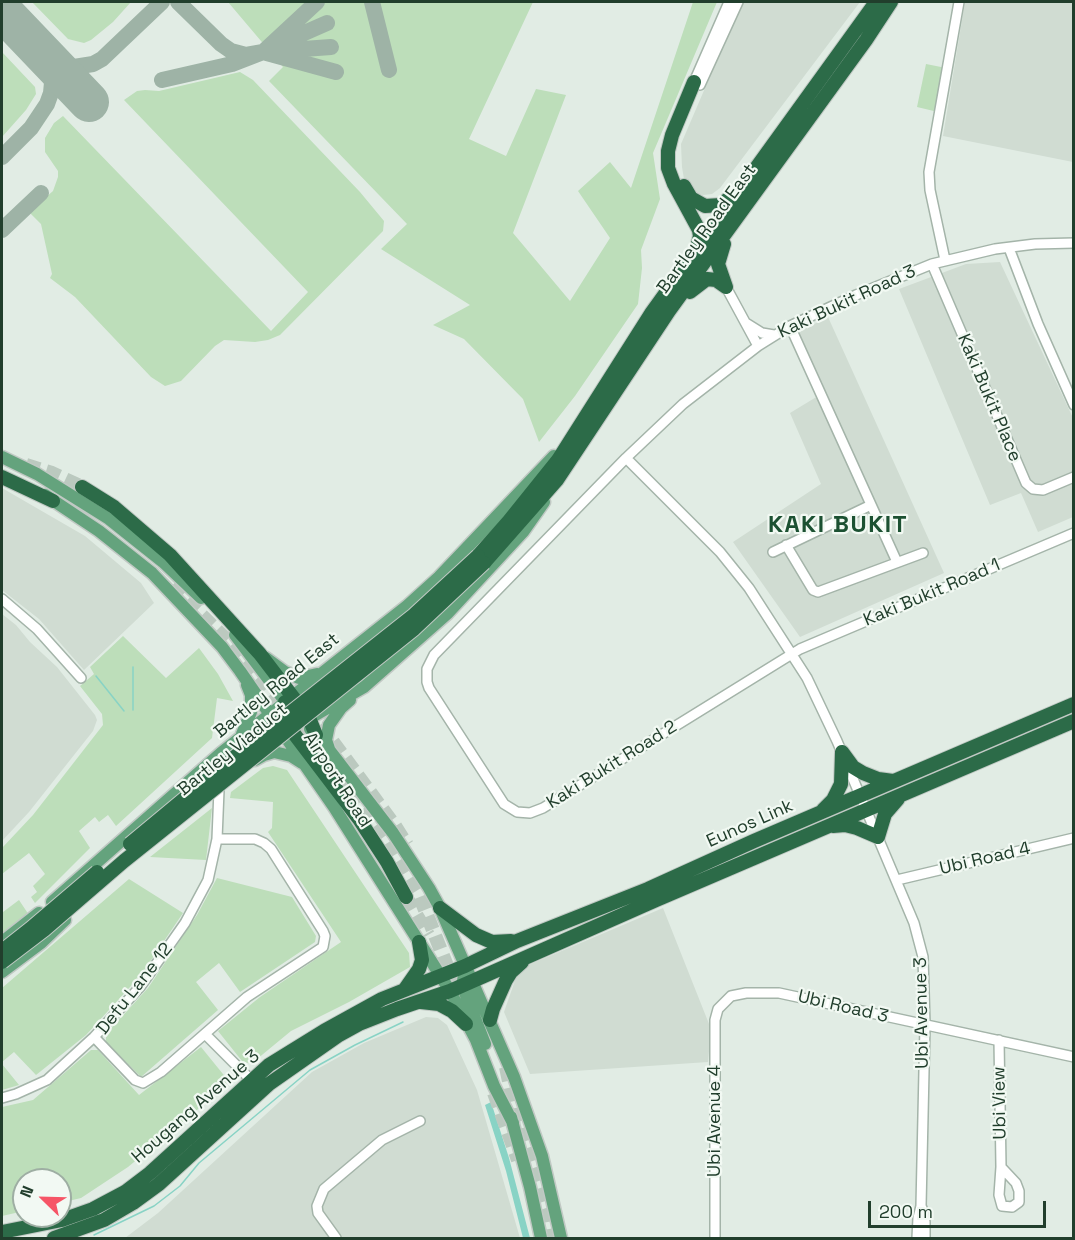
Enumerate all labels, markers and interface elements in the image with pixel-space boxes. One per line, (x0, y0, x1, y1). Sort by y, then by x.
street label: Bartley Road East (653, 160, 761, 298)
street label: Kaki Bukit Road 3 (775, 261, 919, 343)
street label: Kaki Bukit Place (952, 331, 1026, 465)
district label: KAKI BUKIT (768, 511, 908, 539)
street label: Kaki Bukit Road 1 (860, 554, 1004, 632)
street label: Bartley Road East (210, 629, 344, 743)
street label: Bartley Viaduct (174, 699, 292, 801)
street label: Kaki Bukit Road 2 (543, 716, 681, 814)
street label: Airport Road (298, 728, 376, 832)
street label: Eunos Link (703, 795, 797, 853)
street label: Ubi Road 4 (937, 838, 1033, 880)
street label: Defu Lane 12 (92, 939, 178, 1039)
street label: Ubi Avenue 3 (910, 957, 934, 1069)
street label: Ubi Road 3 (796, 986, 890, 1028)
street label: Hougang Avenue 3 (128, 1046, 264, 1168)
street label: Ubi Avenue 4 (704, 1065, 726, 1177)
street label: Ubi View (989, 1066, 1011, 1140)
north arrow (12, 1168, 72, 1228)
text: N (15, 1183, 39, 1201)
scale bar (871, 1189, 1050, 1227)
text: 200 m (879, 1200, 933, 1223)

